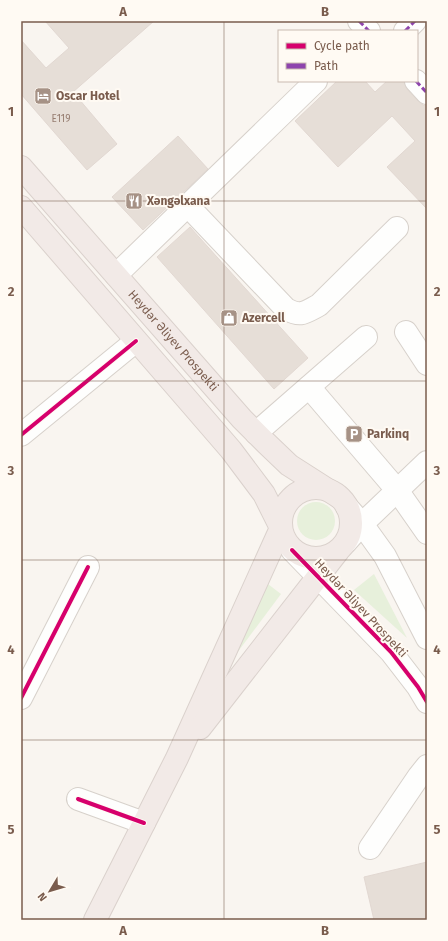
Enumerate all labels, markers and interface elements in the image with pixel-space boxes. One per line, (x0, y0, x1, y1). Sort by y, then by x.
text: A (118, 4, 127, 19)
text: B (321, 4, 329, 19)
legend (278, 30, 418, 82)
text: Cycle path (314, 39, 370, 53)
text: Path (314, 59, 338, 73)
hotel icon: Oscar Hotel (33, 86, 53, 106)
place label: Oscar Hotel (56, 89, 120, 103)
text: 1 (8, 104, 14, 119)
text: 1 (434, 104, 440, 119)
house number: E119 (52, 113, 70, 125)
restaurant icon: Xəngəlxana (124, 191, 144, 211)
place label: Xəngəlxana (146, 194, 210, 208)
text: 2 (8, 284, 15, 299)
text: 2 (434, 284, 441, 299)
street label: Heydər Əliyev Prospekti (125, 287, 221, 394)
shop icon: Azercell (219, 308, 239, 328)
place label: Azercell (241, 311, 285, 325)
parking icon: Parkinq (344, 424, 364, 444)
place label: Parkinq (367, 427, 409, 441)
text: 3 (7, 463, 15, 478)
text: 3 (433, 463, 441, 478)
street label: Heydər Əliyev Prospekti (312, 556, 410, 660)
text: 4 (7, 642, 15, 657)
text: 4 (433, 642, 441, 657)
text: 5 (8, 822, 15, 837)
text: 5 (434, 822, 441, 837)
north arrow (30, 871, 70, 911)
text: N (35, 890, 50, 904)
text: A (118, 923, 127, 938)
text: B (321, 923, 329, 938)

